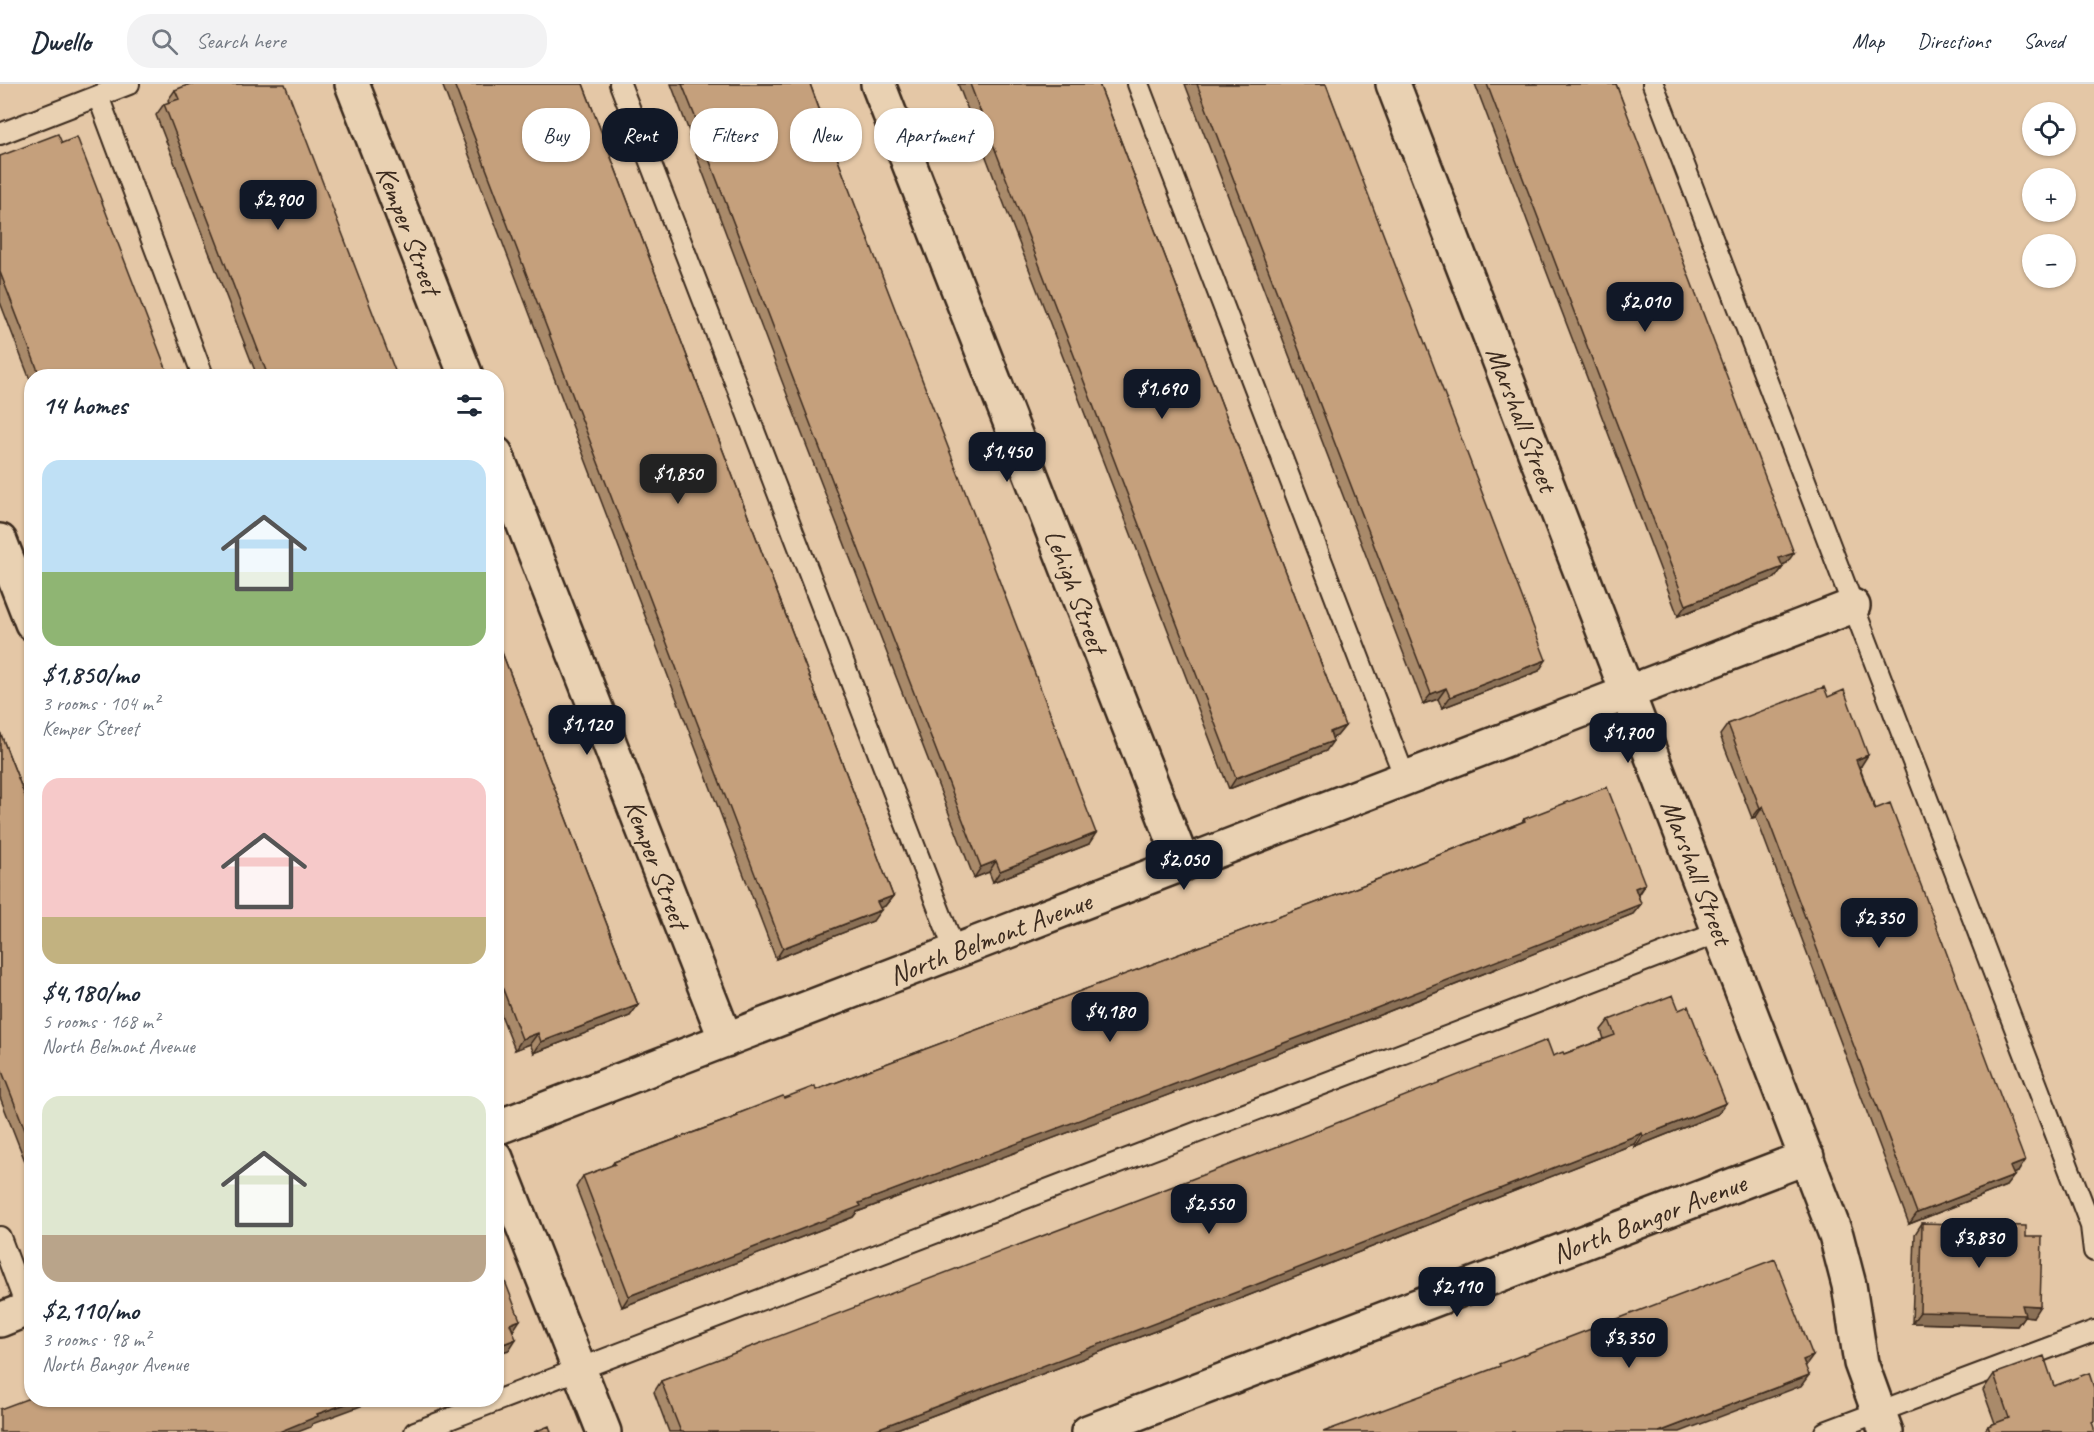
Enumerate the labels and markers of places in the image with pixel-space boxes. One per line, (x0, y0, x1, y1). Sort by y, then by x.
pin: $2,900 (229, 180, 327, 231)
pin: $2,010 (1596, 282, 1694, 333)
pin: $1,690 (1113, 369, 1211, 420)
pin: $1,450 (958, 432, 1056, 483)
pin: $1,850 (629, 454, 727, 505)
pin: $1,120 (538, 705, 636, 756)
pin: $1,700 (1579, 713, 1677, 764)
pin: $2,050 (1135, 840, 1233, 891)
pin: $2,350 (1830, 898, 1928, 949)
pin: $4,180 (1061, 992, 1159, 1043)
pin: $2,550 (1160, 1184, 1258, 1235)
pin: $3,830 (1930, 1218, 2028, 1269)
pin: $2,110 (1408, 1267, 1506, 1318)
pin: $3,350 (1580, 1318, 1678, 1369)

